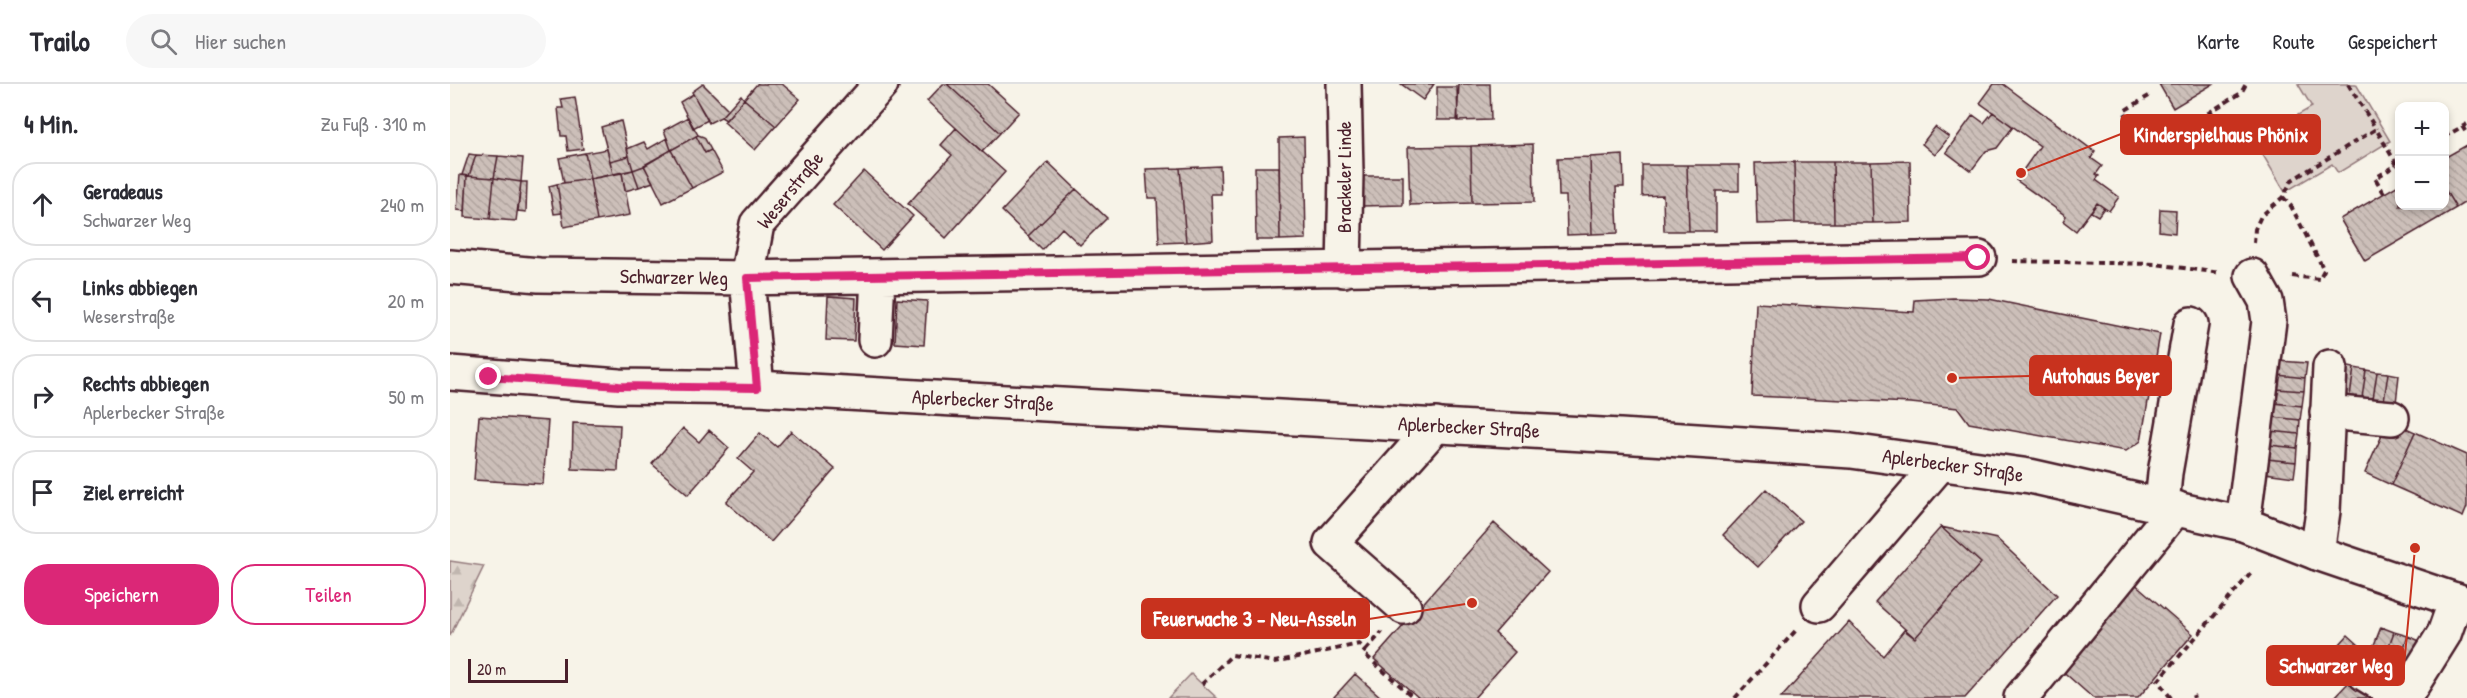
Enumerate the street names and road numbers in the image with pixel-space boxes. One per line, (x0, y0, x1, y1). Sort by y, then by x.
street label: Brackeler Linde (1330, 121, 1357, 233)
street label: Weserstraße (750, 145, 829, 234)
street label: Schwarzer Weg (620, 262, 728, 291)
street label: Aplerbecker Straße (911, 382, 1055, 417)
street label: Aplerbecker Straße (1397, 409, 1541, 444)
street label: Aplerbecker Straße (1881, 441, 2025, 488)

